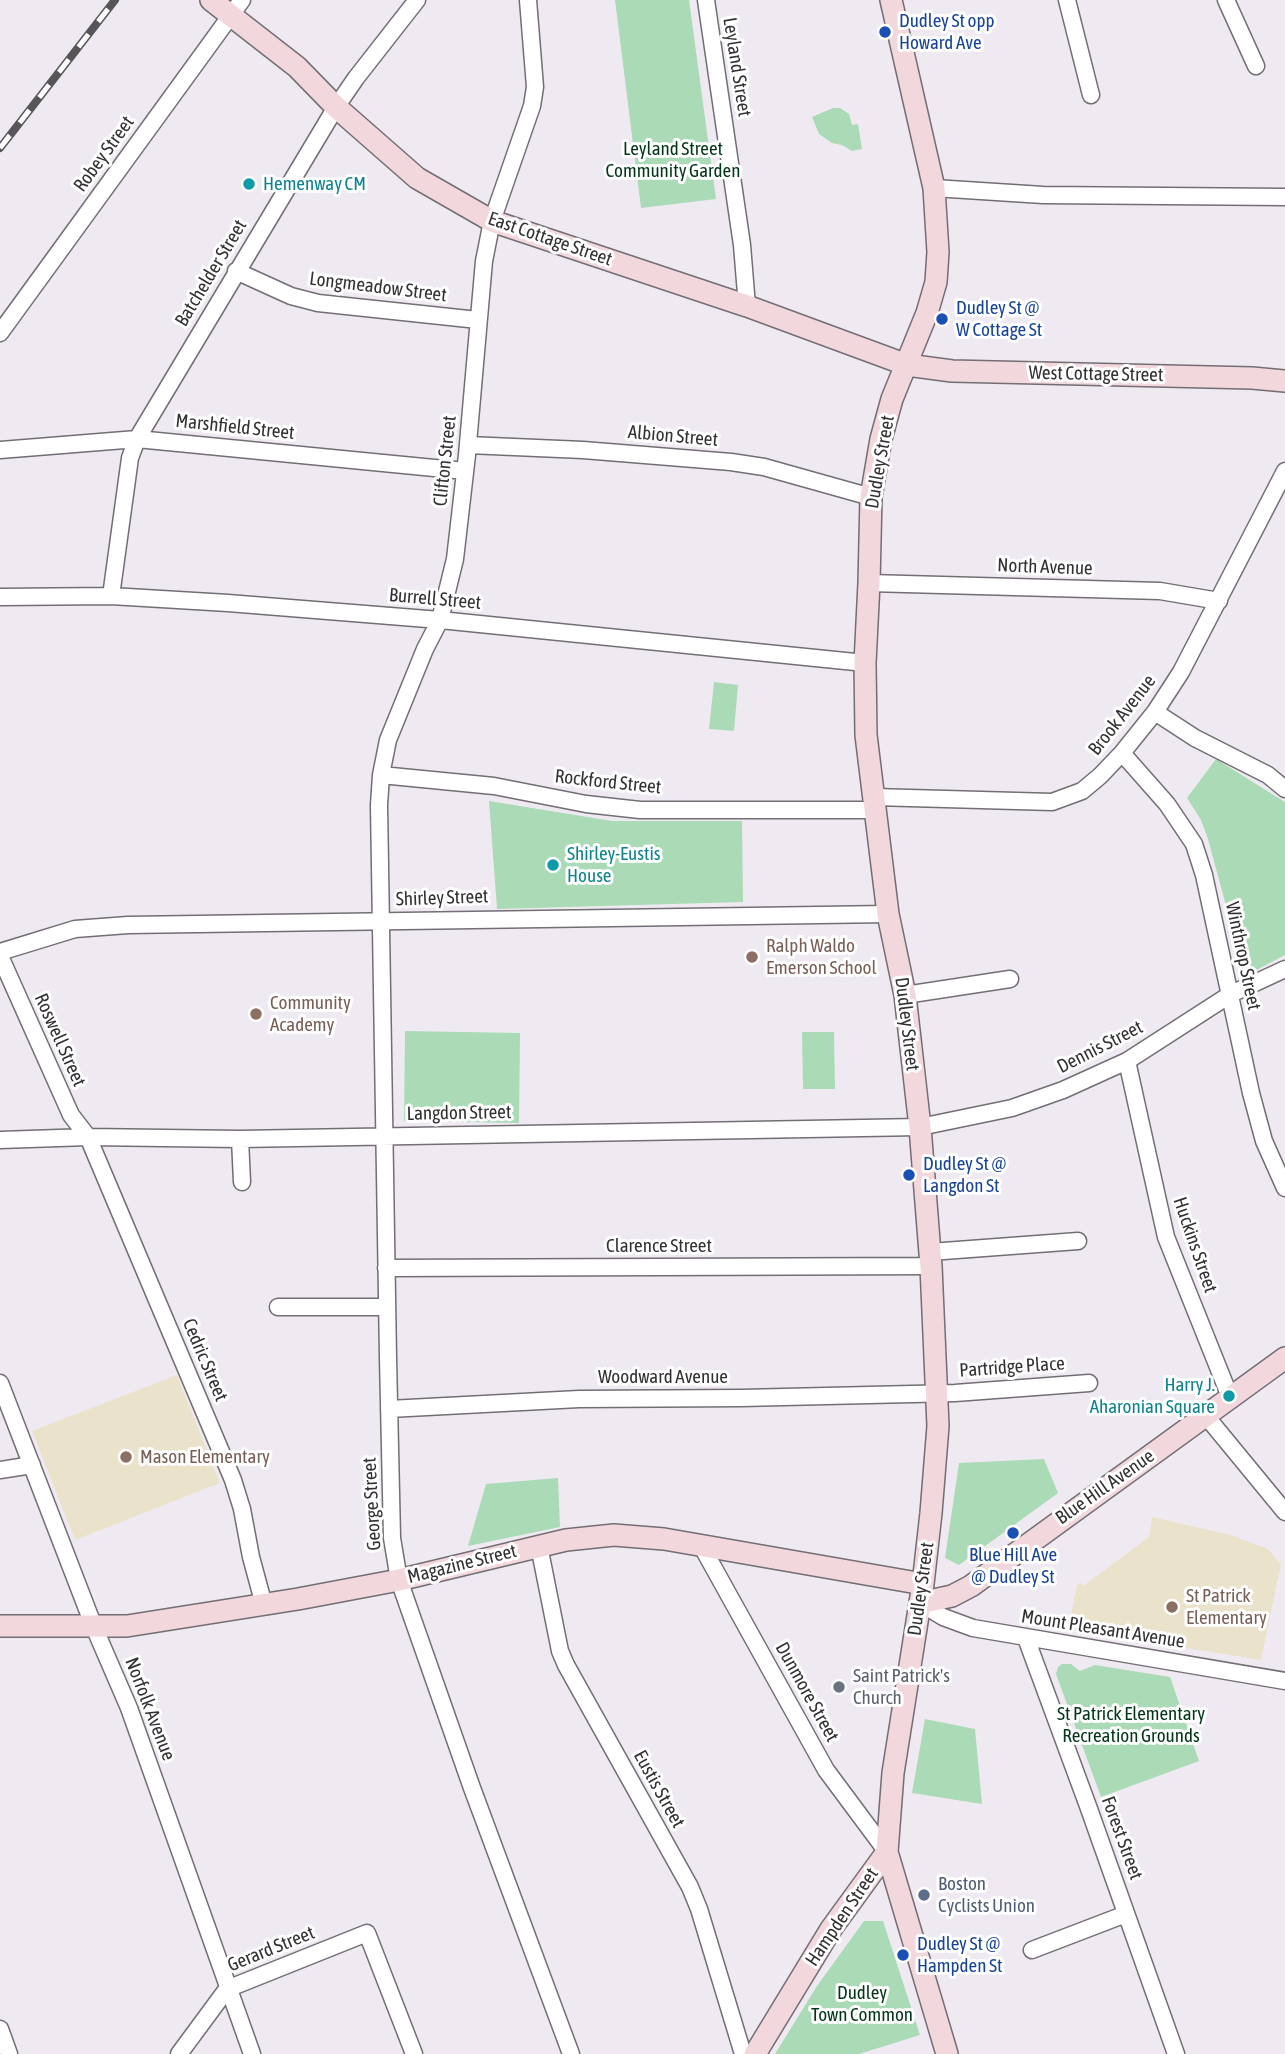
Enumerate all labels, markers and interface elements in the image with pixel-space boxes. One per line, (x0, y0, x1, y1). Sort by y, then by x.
place label: Dudley St opp Howard Ave (899, 10, 995, 54)
street label: Leyland Street (718, 16, 756, 118)
marker: Dudley St opp Howard Ave (877, 24, 893, 40)
street label: Robey Street (69, 112, 139, 196)
park label: Leyland Street Community Garden (606, 138, 740, 182)
place label: Hemenway CM (263, 173, 366, 195)
marker: Hemenway CM (241, 176, 257, 192)
street label: East Cottage Street (485, 207, 615, 271)
street label: Batchelder Street (170, 216, 252, 330)
street label: Longmeadow Street (308, 267, 448, 307)
place label: Dudley St @ W Cottage St (956, 297, 1042, 341)
marker: Dudley St @ W Cottage St (934, 311, 950, 327)
street label: West Cottage Street (1029, 361, 1163, 387)
street label: Marshfield Street (174, 409, 296, 445)
street label: Dudley Street (861, 414, 899, 510)
street label: Clifton Street (429, 415, 461, 507)
street label: Albion Street (627, 421, 719, 451)
street label: North Avenue (997, 554, 1093, 580)
street label: Burrell Street (388, 584, 482, 614)
street label: Brook Avenue (1083, 670, 1161, 760)
street label: Rockford Street (554, 765, 662, 799)
place label: Shirley-Eustis House (567, 843, 661, 887)
marker: Shirley-Eustis House (545, 857, 561, 873)
street label: Shirley Street (395, 885, 489, 911)
street label: Winthrop Street (1220, 900, 1266, 1012)
place label: Ralph Waldo Emerson School (766, 935, 877, 979)
marker: Ralph Waldo Emerson School (744, 949, 760, 965)
street label: Dudley Street (890, 976, 924, 1072)
street label: Roswell Street (29, 990, 91, 1090)
place label: Community Academy (270, 992, 351, 1036)
marker: Community Academy (248, 1006, 264, 1022)
street label: Dennis Street (1053, 1016, 1147, 1078)
street label: Langdon Street (406, 1101, 512, 1125)
place label: Dudley St @ Langdon St (923, 1153, 1006, 1197)
marker: Dudley St @ Langdon St (901, 1167, 917, 1183)
street label: Huckins Street (1168, 1194, 1222, 1296)
street label: Clarence Street (606, 1235, 712, 1257)
street label: Cedric Street (177, 1315, 233, 1405)
street label: Partridge Place (959, 1352, 1065, 1382)
street label: Woodward Avenue (598, 1366, 728, 1388)
place label: Harry J. Aharonian Square (1090, 1374, 1215, 1418)
marker: Harry J. Aharonian Square (1221, 1388, 1237, 1404)
street label: Blue Hill Avenue (1051, 1445, 1159, 1529)
place label: Mason Elementary (140, 1446, 270, 1468)
marker: Mason Elementary (118, 1449, 134, 1465)
street label: George Street (358, 1457, 386, 1551)
marker: Blue Hill Ave @ Dudley St (1005, 1525, 1021, 1541)
street label: Magazine Street (405, 1539, 519, 1589)
street label: Dudley Street (903, 1541, 939, 1637)
place label: Blue Hill Ave @ Dudley St (969, 1544, 1057, 1588)
place label: St Patrick Elementary (1186, 1585, 1267, 1629)
marker: St Patrick Elementary (1164, 1599, 1180, 1615)
street label: Mount Pleasant Avenue (1020, 1605, 1186, 1653)
street label: Dunmore Street (770, 1638, 844, 1746)
street label: Norfolk Avenue (120, 1654, 180, 1764)
place label: Saint Patrick's Church (853, 1665, 950, 1709)
marker: Saint Patrick's Church (831, 1679, 847, 1695)
park label: St Patrick Elementary Recreation Grounds (1057, 1703, 1205, 1747)
street label: Eustis Street (628, 1746, 690, 1832)
street label: Forest Street (1096, 1793, 1148, 1883)
street label: Hampden Street (801, 1863, 883, 1971)
place label: Boston Cyclists Union (938, 1873, 1035, 1917)
marker: Boston Cyclists Union (916, 1887, 932, 1903)
street label: Gerard Street (224, 1921, 318, 1977)
place label: Dudley St @ Hampden St (917, 1933, 1002, 1977)
marker: Dudley St @ Hampden St (895, 1947, 911, 1963)
park label: Dudley Town Common (811, 1982, 913, 2026)

